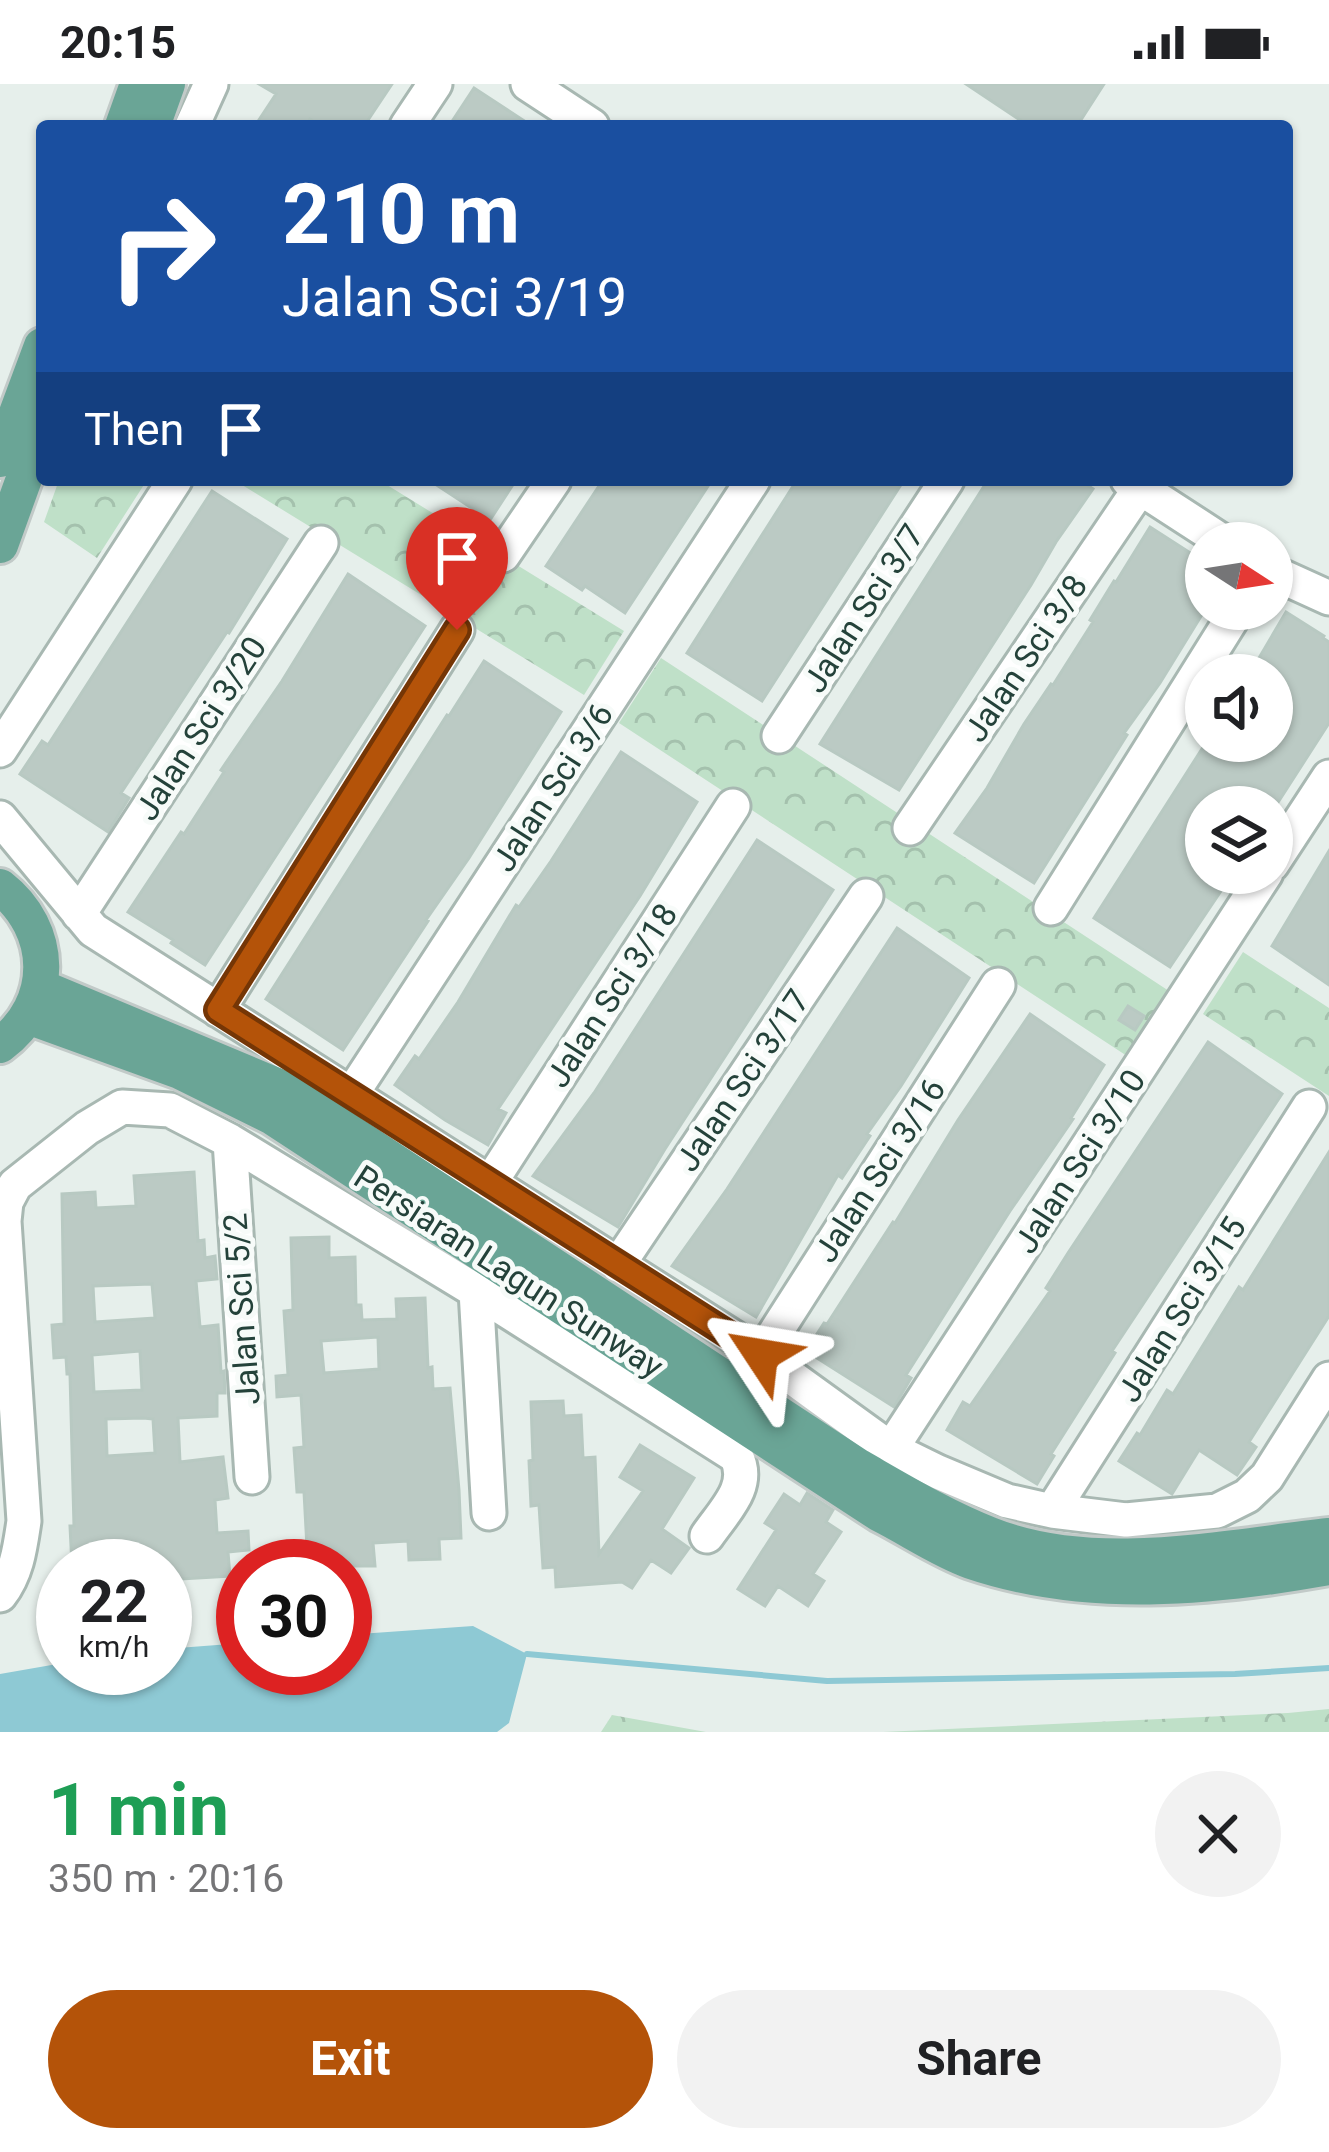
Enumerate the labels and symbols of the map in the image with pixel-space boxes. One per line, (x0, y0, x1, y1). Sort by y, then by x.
pin (406, 507, 508, 630)
street label: Jalan Sci 3/7 (795, 517, 932, 700)
north arrow (1185, 522, 1293, 630)
street label: Jalan Sci 3/8 (955, 568, 1095, 749)
street label: Jalan Sci 3/20 (127, 629, 274, 827)
street label: Jalan Sci 3/6 (484, 696, 621, 879)
street label: Jalan Sci 3/18 (538, 896, 685, 1094)
street label: Jalan Sci 3/17 (667, 982, 818, 1179)
street label: Jalan Sci 3/10 (1006, 1062, 1153, 1260)
street label: Jalan Sci 3/16 (806, 1071, 953, 1269)
street label: Persiaran Lagun Sunway (347, 1157, 671, 1386)
street label: Jalan Sci 3/15 (1109, 1210, 1254, 1409)
street label: Jalan Sci 5/2 (215, 1212, 268, 1406)
position arrow (698, 1292, 824, 1418)
speed limit sign: 30 (216, 1539, 372, 1695)

